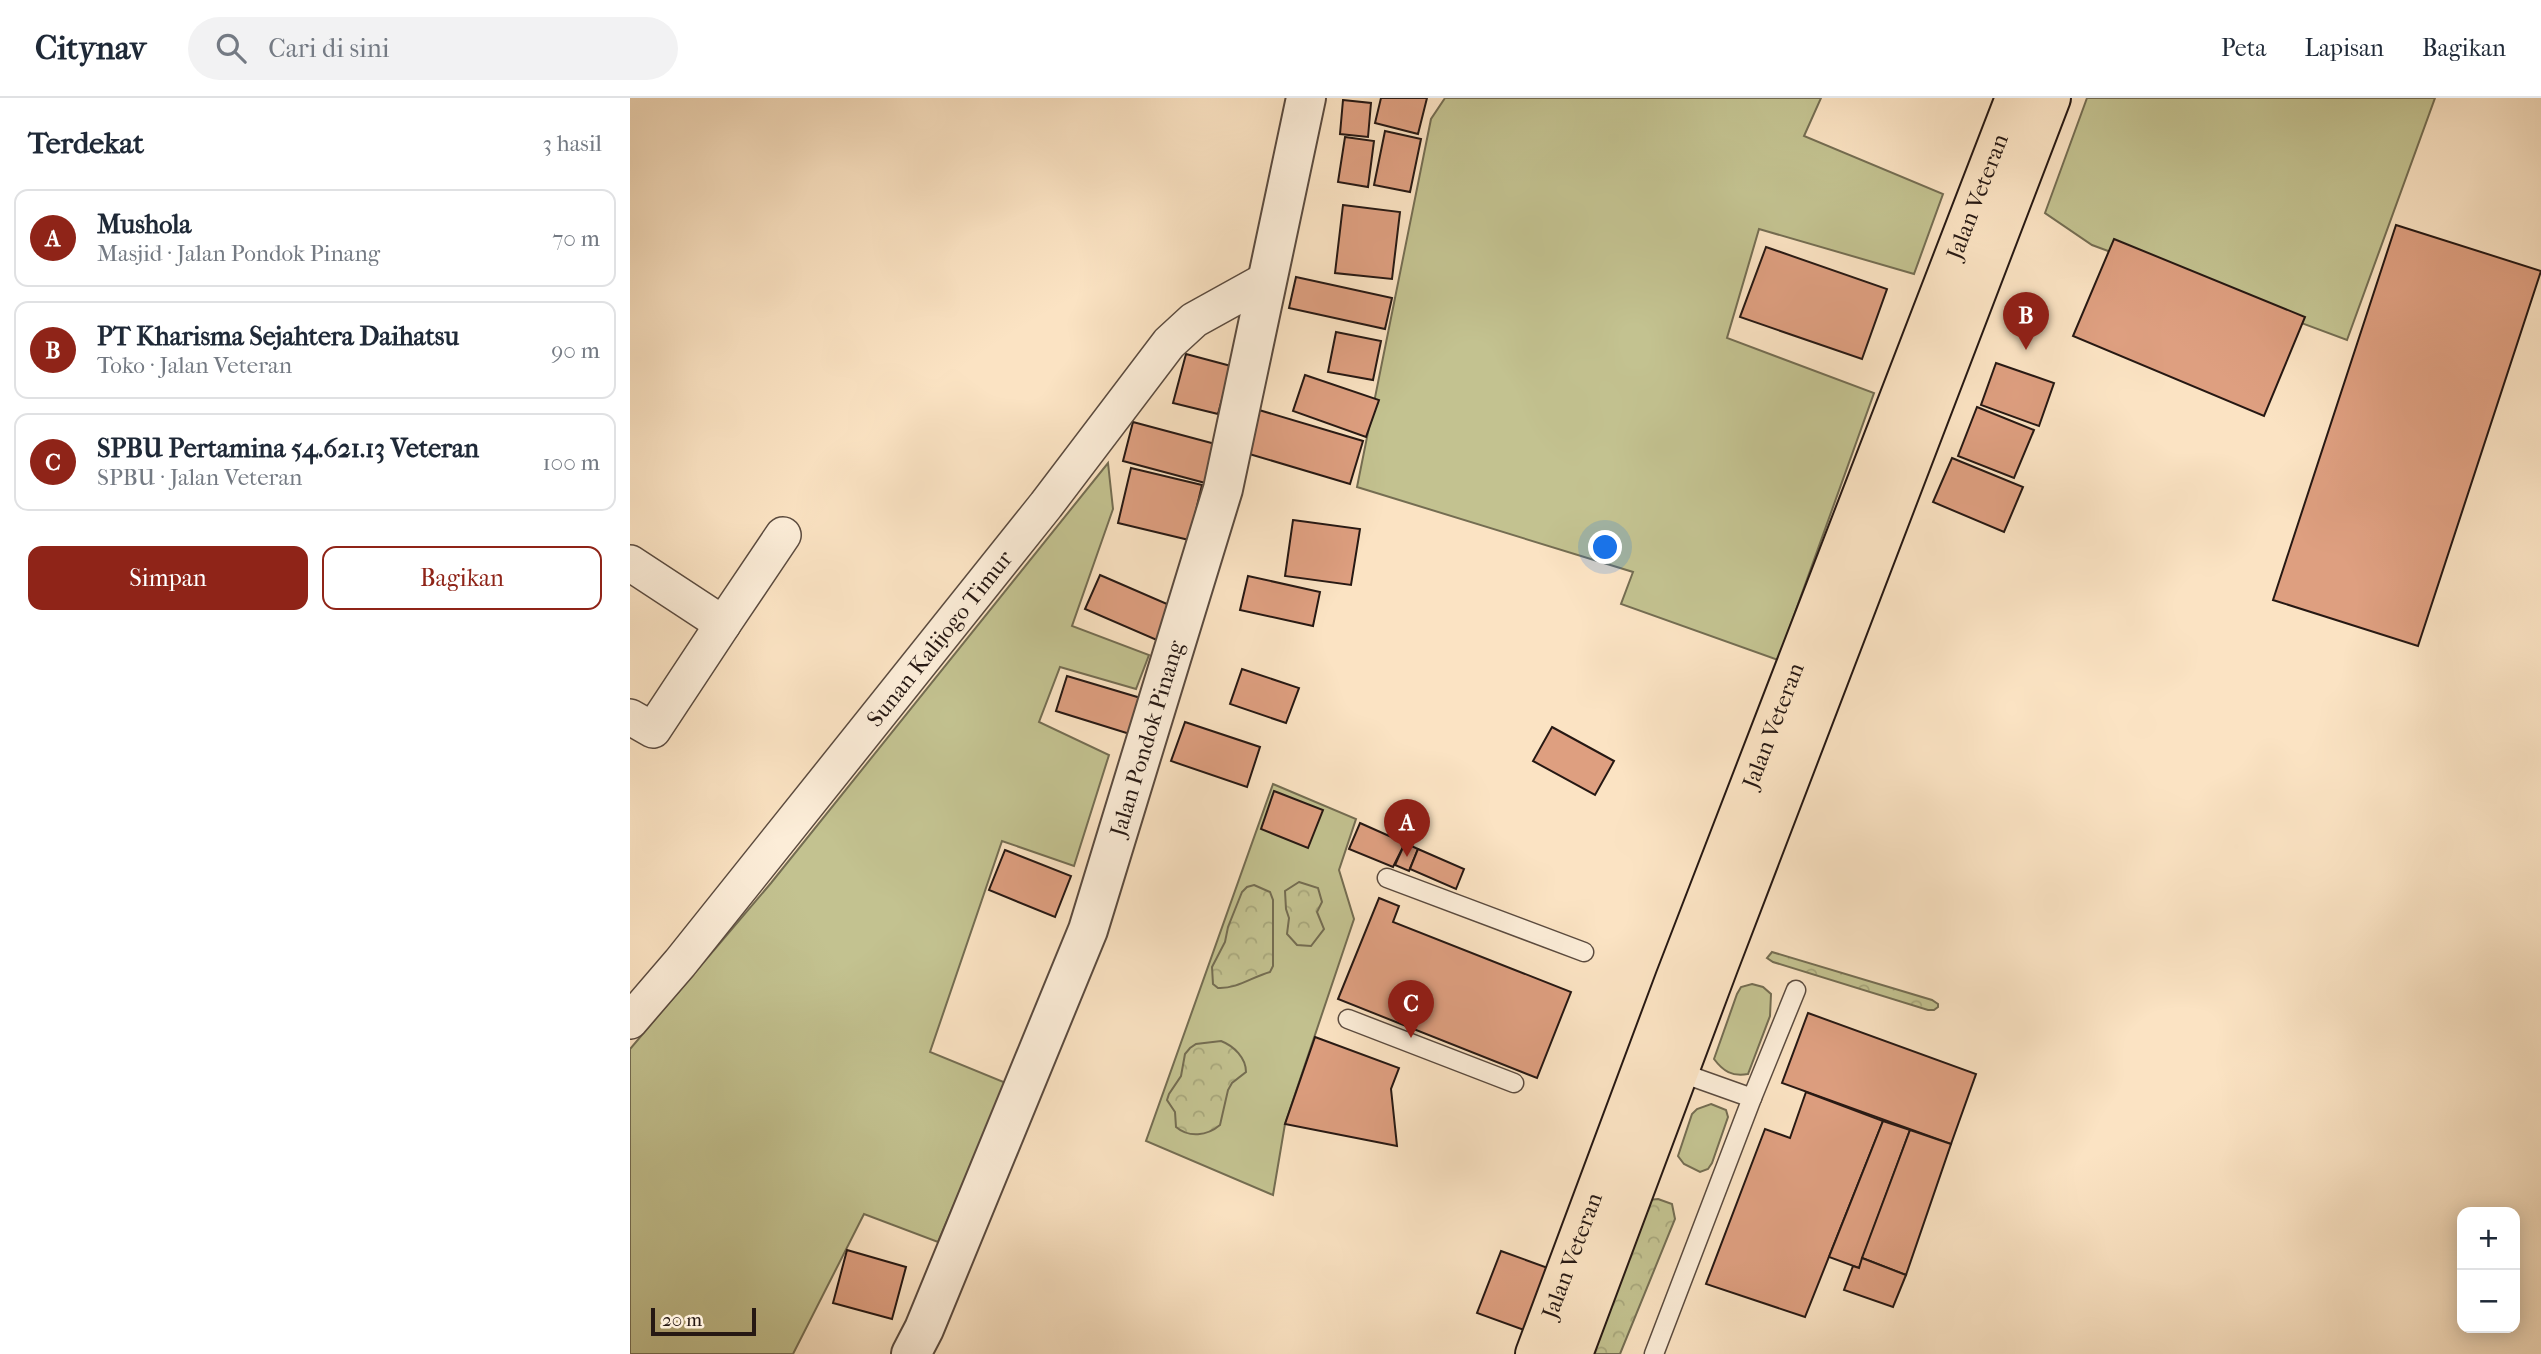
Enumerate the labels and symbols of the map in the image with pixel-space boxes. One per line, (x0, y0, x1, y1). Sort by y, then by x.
street label: Jalan Veteran (1940, 129, 2014, 265)
pin: B (2003, 292, 2049, 350)
your location (1588, 530, 1622, 564)
street label: Sunan Kalijogo Timur (861, 545, 1018, 732)
street label: Jalan Pondok Pinang (1103, 636, 1190, 841)
street label: Jalan Veteran (1736, 658, 1810, 794)
pin: A (1384, 799, 1430, 857)
pin: C (1388, 980, 1434, 1038)
street label: Jalan Veteran (1535, 1188, 1608, 1324)
scale bar (651, 1305, 756, 1337)

